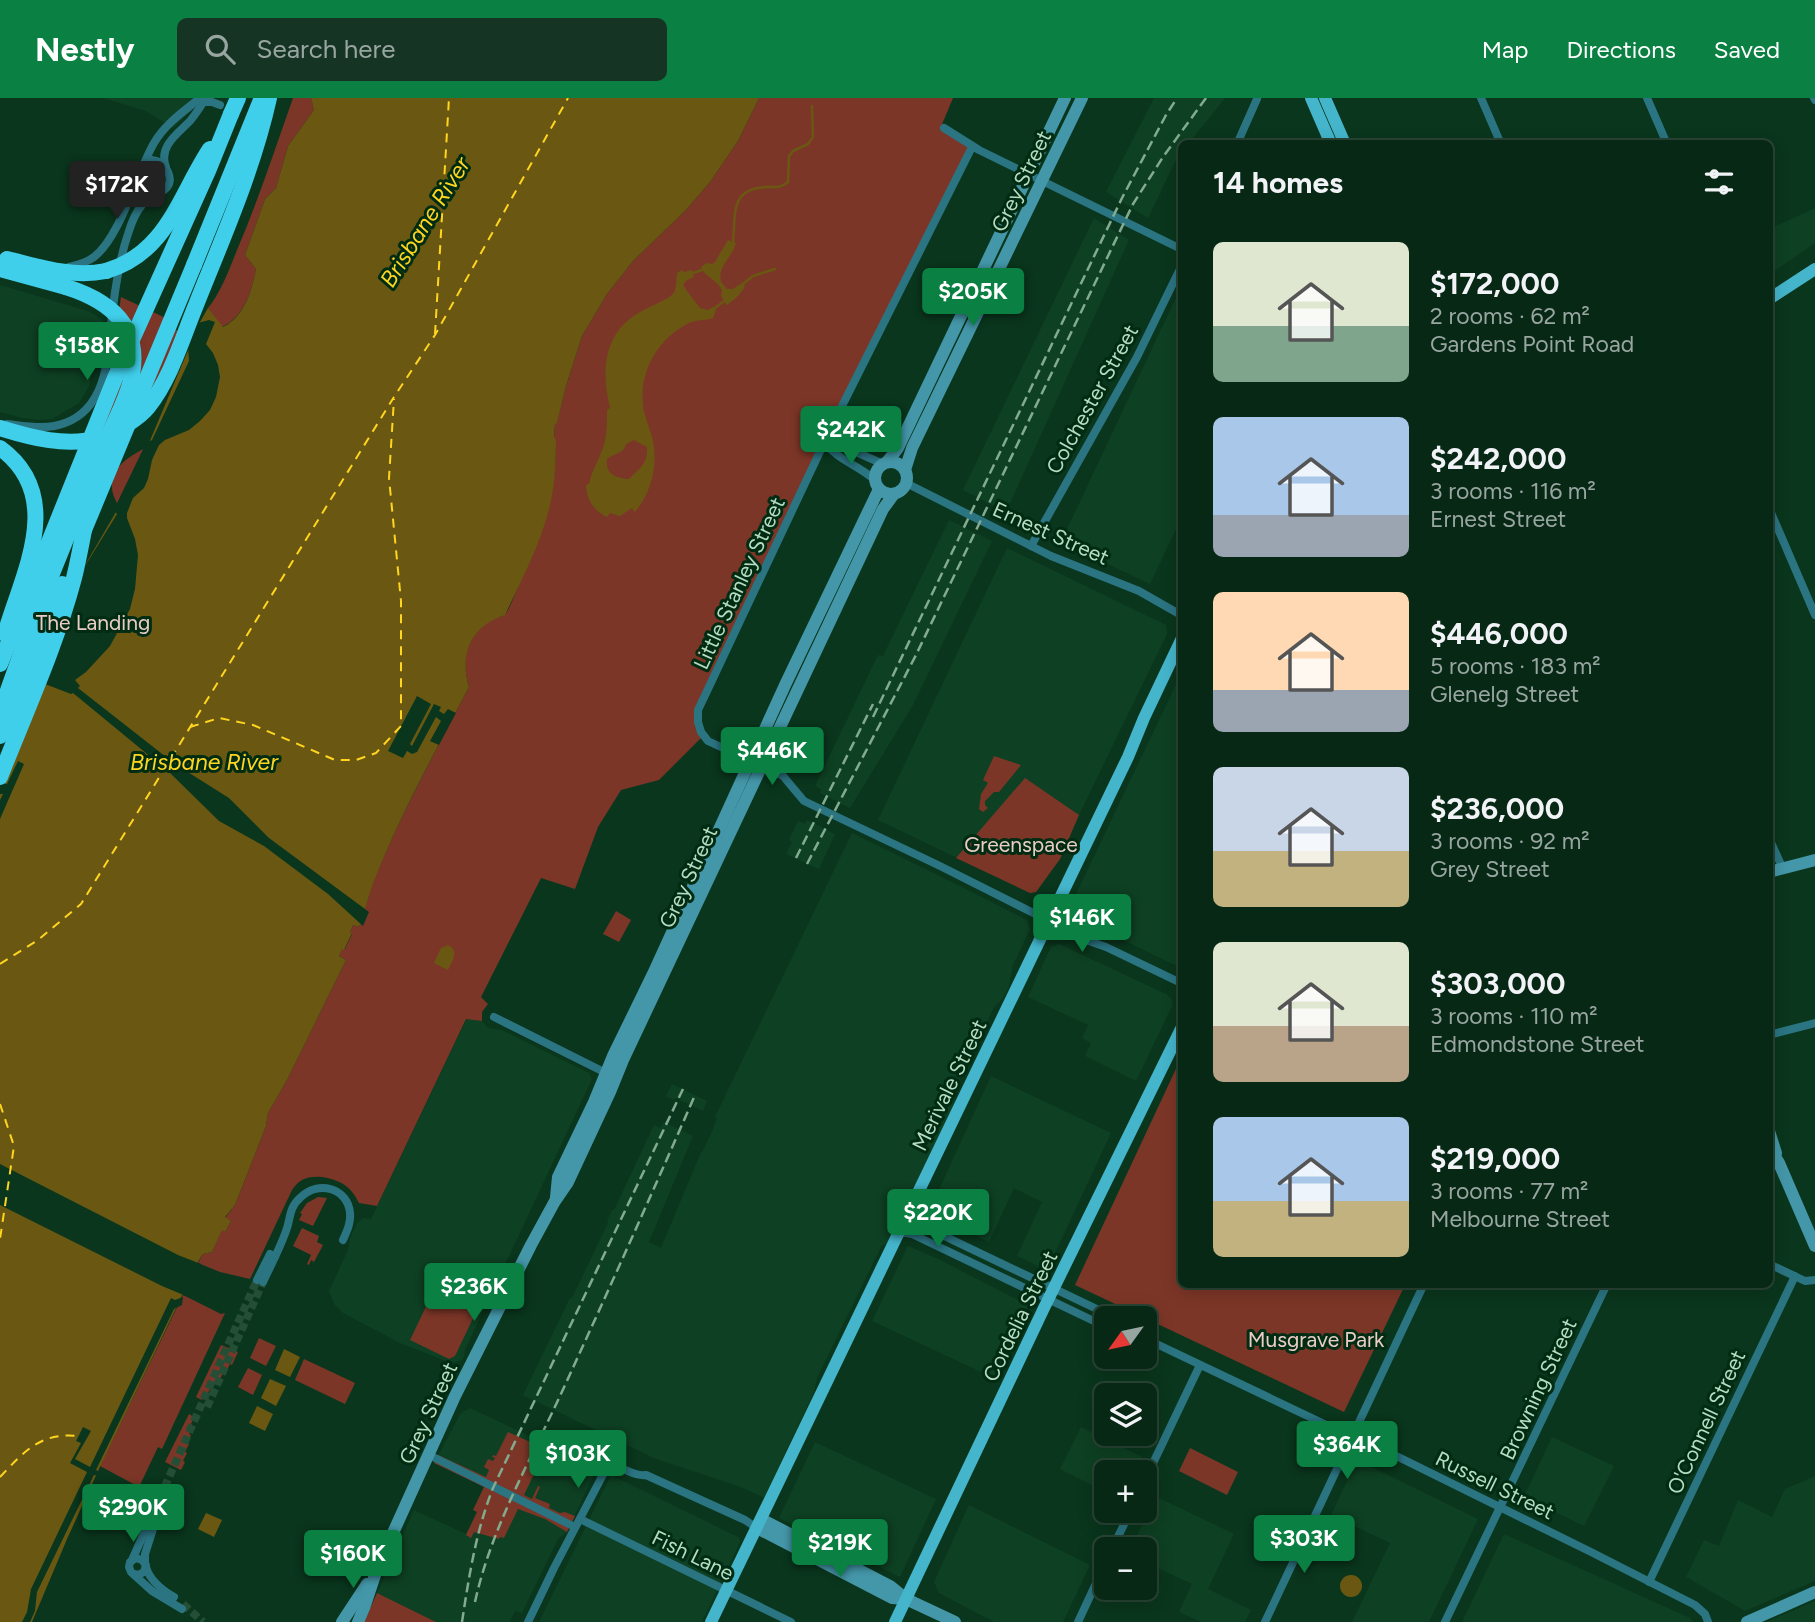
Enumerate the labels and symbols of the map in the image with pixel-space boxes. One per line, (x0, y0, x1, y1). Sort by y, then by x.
street label: Grey Street (986, 126, 1056, 236)
water label: Brisbane River (374, 151, 477, 292)
pin: $172K (68, 162, 166, 221)
pin: $205K (924, 268, 1022, 328)
street label: Colchester Street (1041, 320, 1143, 478)
pin: $158K (38, 322, 136, 382)
pin: $242K (802, 406, 900, 466)
street label: Little Stanley Street (688, 493, 790, 673)
street label: Ernest Street (989, 496, 1113, 570)
park label: The Landing (36, 610, 150, 635)
pin: $446K (723, 728, 821, 787)
water label: Brisbane River (130, 748, 279, 776)
street label: Grey Street (654, 822, 722, 932)
park label: Greenspace (964, 832, 1078, 857)
pin: $146K (1033, 894, 1131, 954)
street label: Merivale Street (906, 1015, 992, 1155)
pin: $220K (889, 1190, 987, 1249)
street label: Cordelia Street (978, 1246, 1062, 1385)
pin: $236K (425, 1264, 523, 1323)
north arrow (1094, 1306, 1157, 1368)
street label: Browning Street (1494, 1314, 1582, 1464)
park label: Musgrave Park (1248, 1327, 1385, 1352)
street label: O'Connell Street (1662, 1346, 1750, 1498)
street label: Grey Street (394, 1358, 462, 1468)
pin: $364K (1298, 1422, 1396, 1481)
pin: $103K (529, 1430, 627, 1490)
street label: Russell Street (1431, 1445, 1559, 1525)
pin: $290K (84, 1484, 182, 1544)
pin: $303K (1255, 1516, 1353, 1575)
pin: $219K (791, 1520, 889, 1579)
street label: Fish Lane (648, 1525, 738, 1585)
pin: $160K (304, 1530, 402, 1590)

